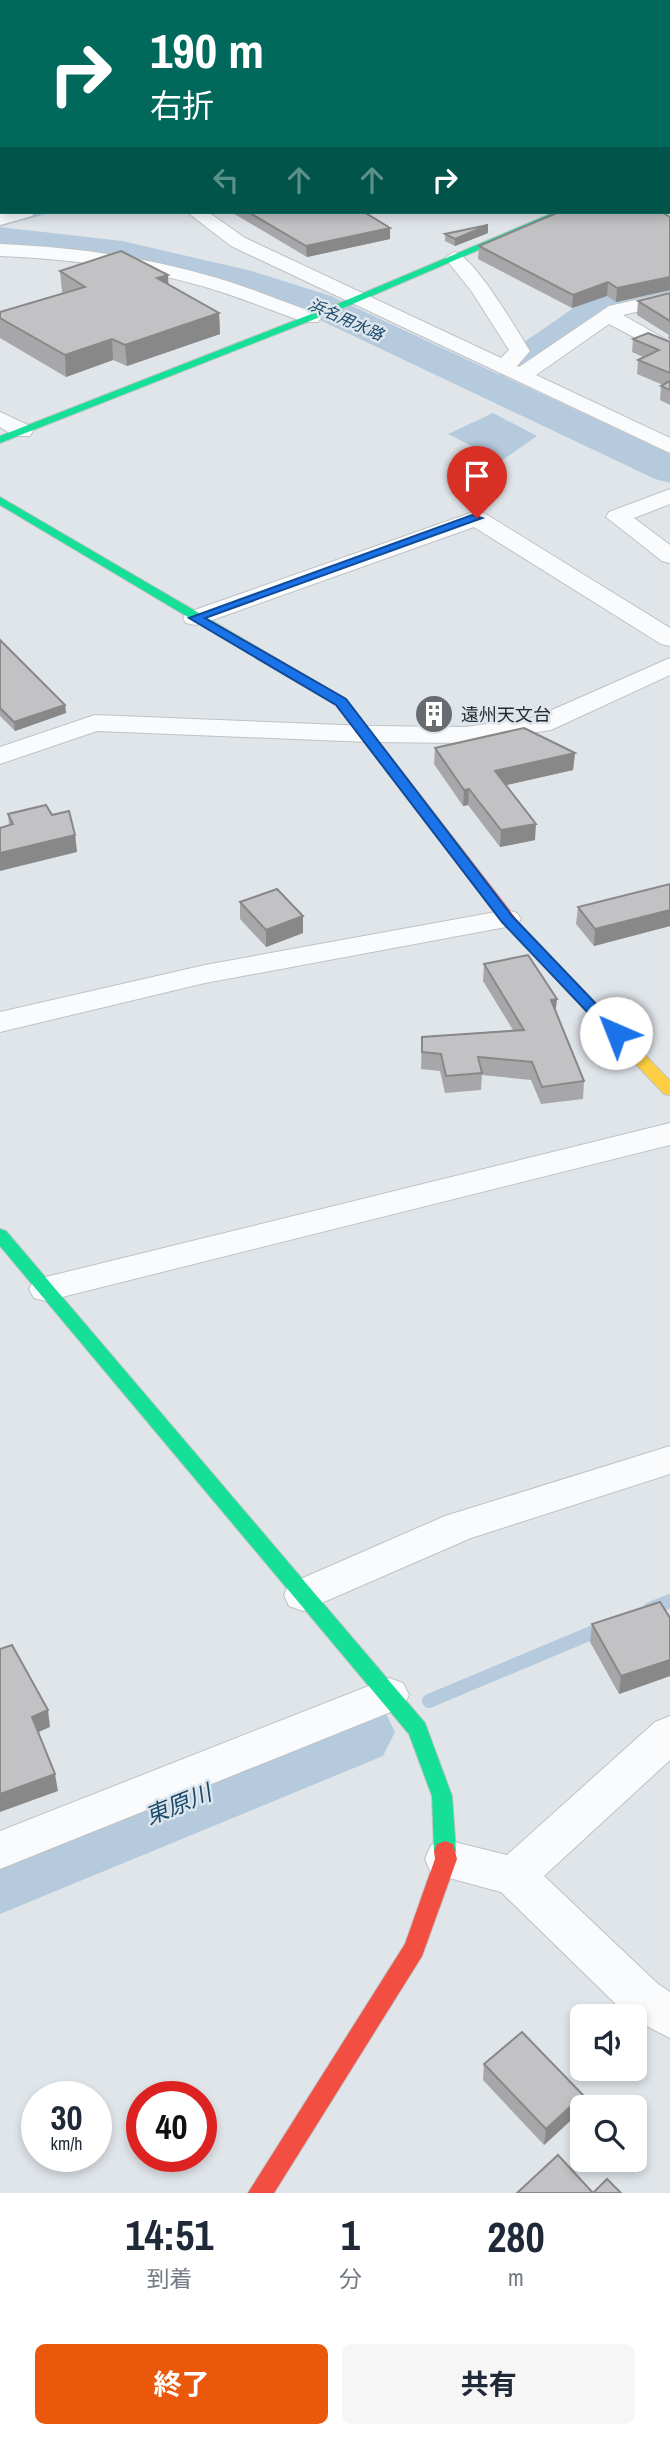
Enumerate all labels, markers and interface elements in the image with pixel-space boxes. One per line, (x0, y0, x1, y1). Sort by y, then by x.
text: 190 m (150, 17, 264, 83)
icon: right (35, 28, 126, 119)
text: 右折 (150, 84, 214, 127)
icon: left (207, 161, 245, 199)
icon: ahead (280, 161, 318, 199)
icon: ahead (353, 161, 391, 199)
icon: right (426, 161, 464, 199)
water label: 浜名用水路 (305, 293, 389, 346)
pin (447, 446, 507, 518)
icon: arrive (458, 457, 496, 495)
building icon: 遠州天文台 (413, 693, 455, 735)
place label: 遠州天文台 (461, 702, 551, 727)
position arrow (579, 996, 653, 1070)
water label: 東原川 (140, 1776, 219, 1831)
map controls (570, 2004, 647, 2172)
button: sound (570, 2004, 647, 2081)
speed limit sign: 40 (126, 2081, 217, 2172)
text: 30 (51, 2094, 82, 2141)
button: search (570, 2095, 647, 2172)
text: km/h (51, 2131, 83, 2156)
text: 14:51 (125, 2207, 213, 2263)
text: 1 (341, 2207, 360, 2263)
text: 280 (487, 2209, 545, 2265)
text: m (508, 2262, 524, 2293)
text: 到着 (146, 2263, 192, 2294)
text: 分 (339, 2263, 362, 2294)
button: 終了 (35, 2344, 328, 2424)
button: 共有 (342, 2344, 635, 2424)

